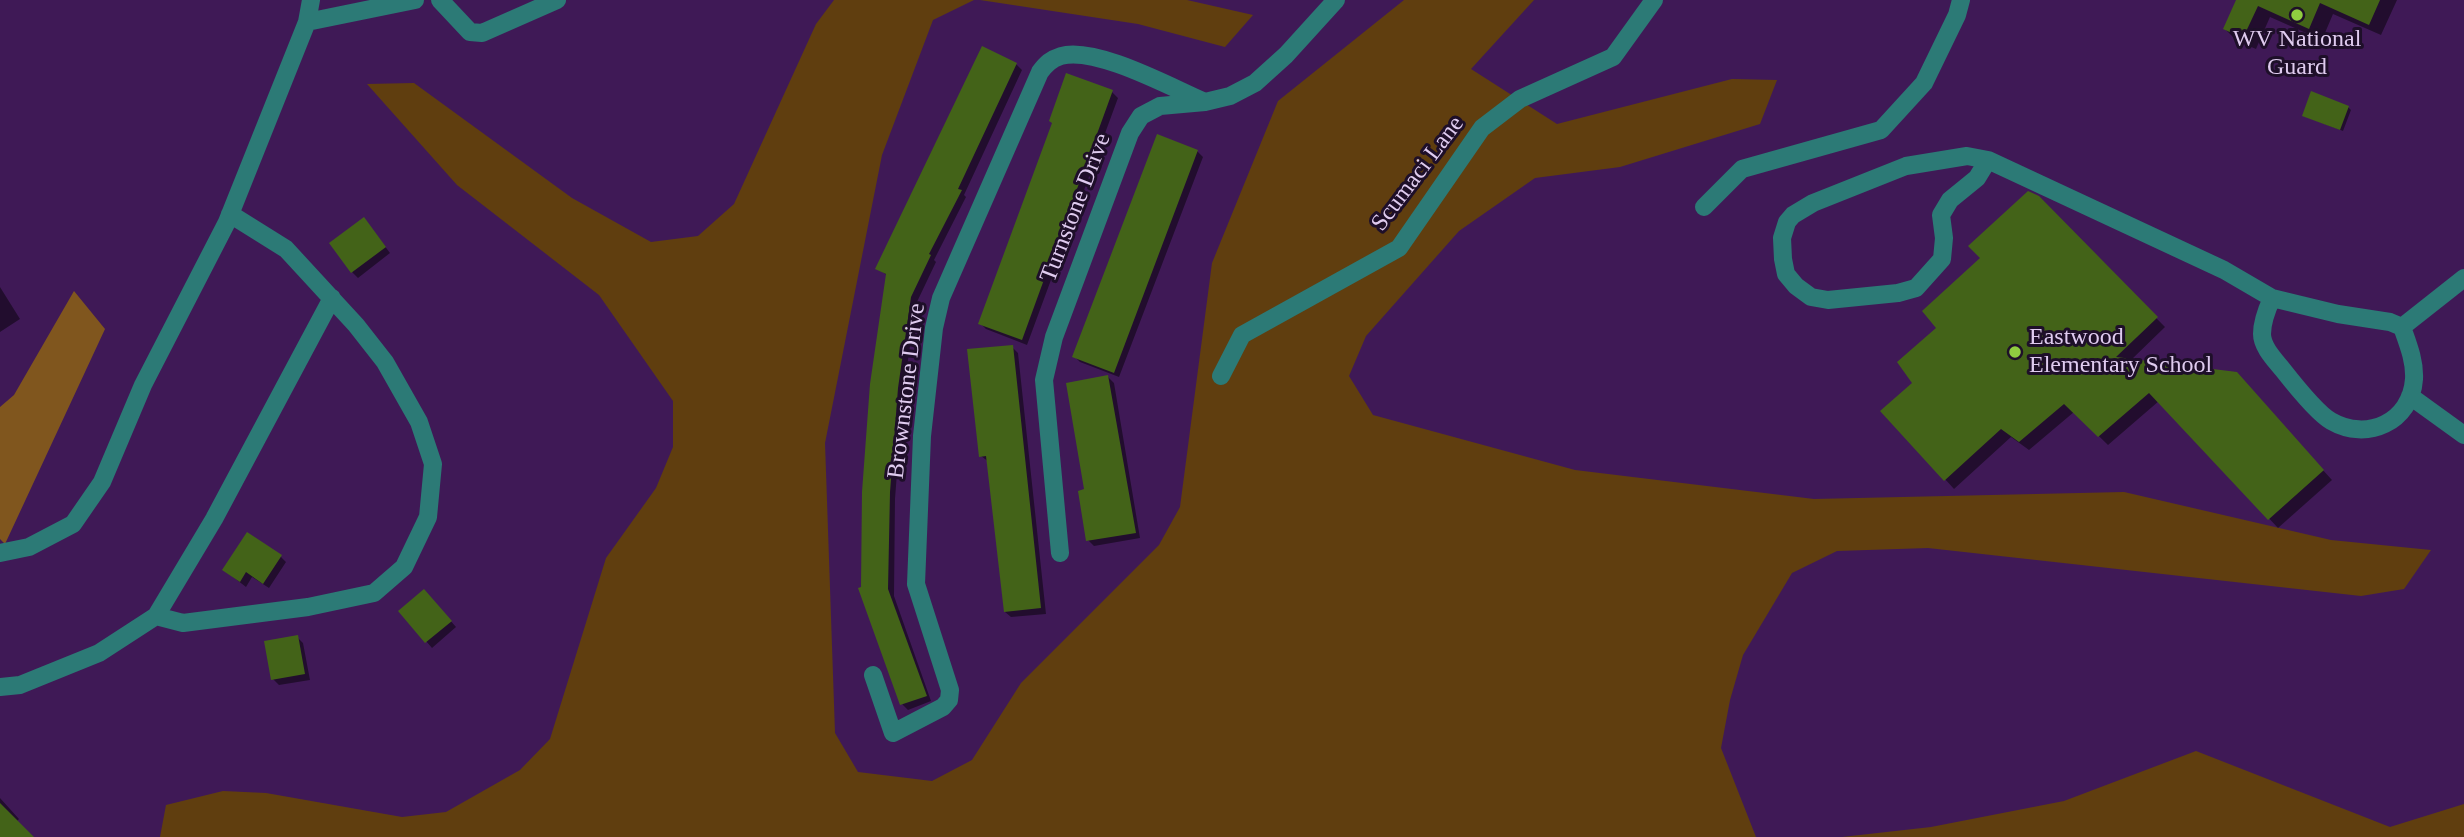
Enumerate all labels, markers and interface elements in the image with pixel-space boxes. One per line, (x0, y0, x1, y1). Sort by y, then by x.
marker: WV National Guard (2289, 7, 2305, 23)
place label: WV National Guard (2233, 26, 2361, 82)
street label: Scumaci Lane (1365, 111, 1471, 237)
street label: Turnstone Drive (1034, 130, 1118, 286)
street label: Brownstone Drive (882, 302, 932, 480)
place label: Eastwood Elementary School (2029, 324, 2212, 380)
marker: Eastwood Elementary School (2007, 344, 2023, 360)

